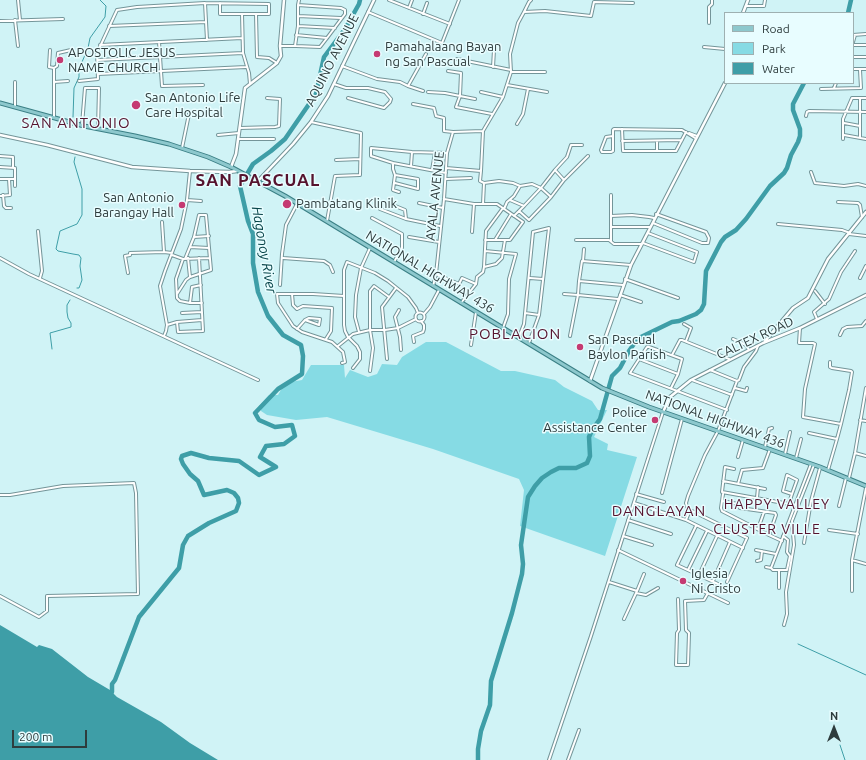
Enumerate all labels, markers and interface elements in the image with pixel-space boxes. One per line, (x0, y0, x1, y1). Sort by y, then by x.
street label: AQUINO AVENUE (302, 11, 362, 109)
legend (724, 12, 854, 84)
text: Road (762, 22, 790, 35)
place label: Pamahalaang Bayan ng San Pascual (385, 39, 501, 70)
text: Park (762, 42, 786, 55)
place label: APOSTOLIC JESUS NAME CHURCH (68, 45, 175, 76)
marker: Pamahalaang Bayan ng San Pascual (372, 49, 382, 59)
marker: APOSTOLIC JESUS NAME CHURCH (55, 55, 65, 65)
text: Water (762, 62, 795, 75)
place label: San Antonio Life Care Hospital (145, 90, 241, 121)
marker: San Antonio Life Care Hospital (130, 99, 142, 111)
district label: SAN ANTONIO (21, 114, 131, 132)
street label: AYALA AVENUE (423, 151, 447, 241)
district label: SAN PASCUAL (196, 170, 320, 190)
place label: San Antonio Barangay Hall (94, 190, 174, 221)
place label: Pambatang Klinik (296, 196, 397, 212)
marker: Pambatang Klinik (281, 198, 293, 210)
marker: San Antonio Barangay Hall (177, 200, 187, 210)
water label: Hagonoy River (248, 205, 280, 295)
street label: NATIONAL HIGHWAY 436 (363, 227, 497, 317)
street label: CALTEX ROAD (714, 313, 796, 363)
district label: POBLACION (469, 325, 561, 343)
place label: San Pascual Baylon Parish (588, 332, 666, 363)
marker: San Pascual Baylon Parish (575, 342, 585, 352)
street label: NATIONAL HIGHWAY 436 (643, 387, 787, 451)
place label: Police Assistance Center (543, 405, 647, 436)
marker: Police Assistance Center (650, 415, 660, 425)
district label: HAPPY VALLEY (724, 496, 830, 512)
district label: DANGLAYAN (612, 502, 706, 520)
district label: CLUSTER VILLE (713, 521, 821, 537)
place label: Iglesia Ni Cristo (691, 566, 741, 597)
marker: Iglesia Ni Cristo (678, 576, 688, 586)
north arrow (814, 708, 854, 748)
text: N (830, 710, 838, 722)
scale bar (14, 722, 89, 748)
text: 200 m (19, 730, 52, 743)

